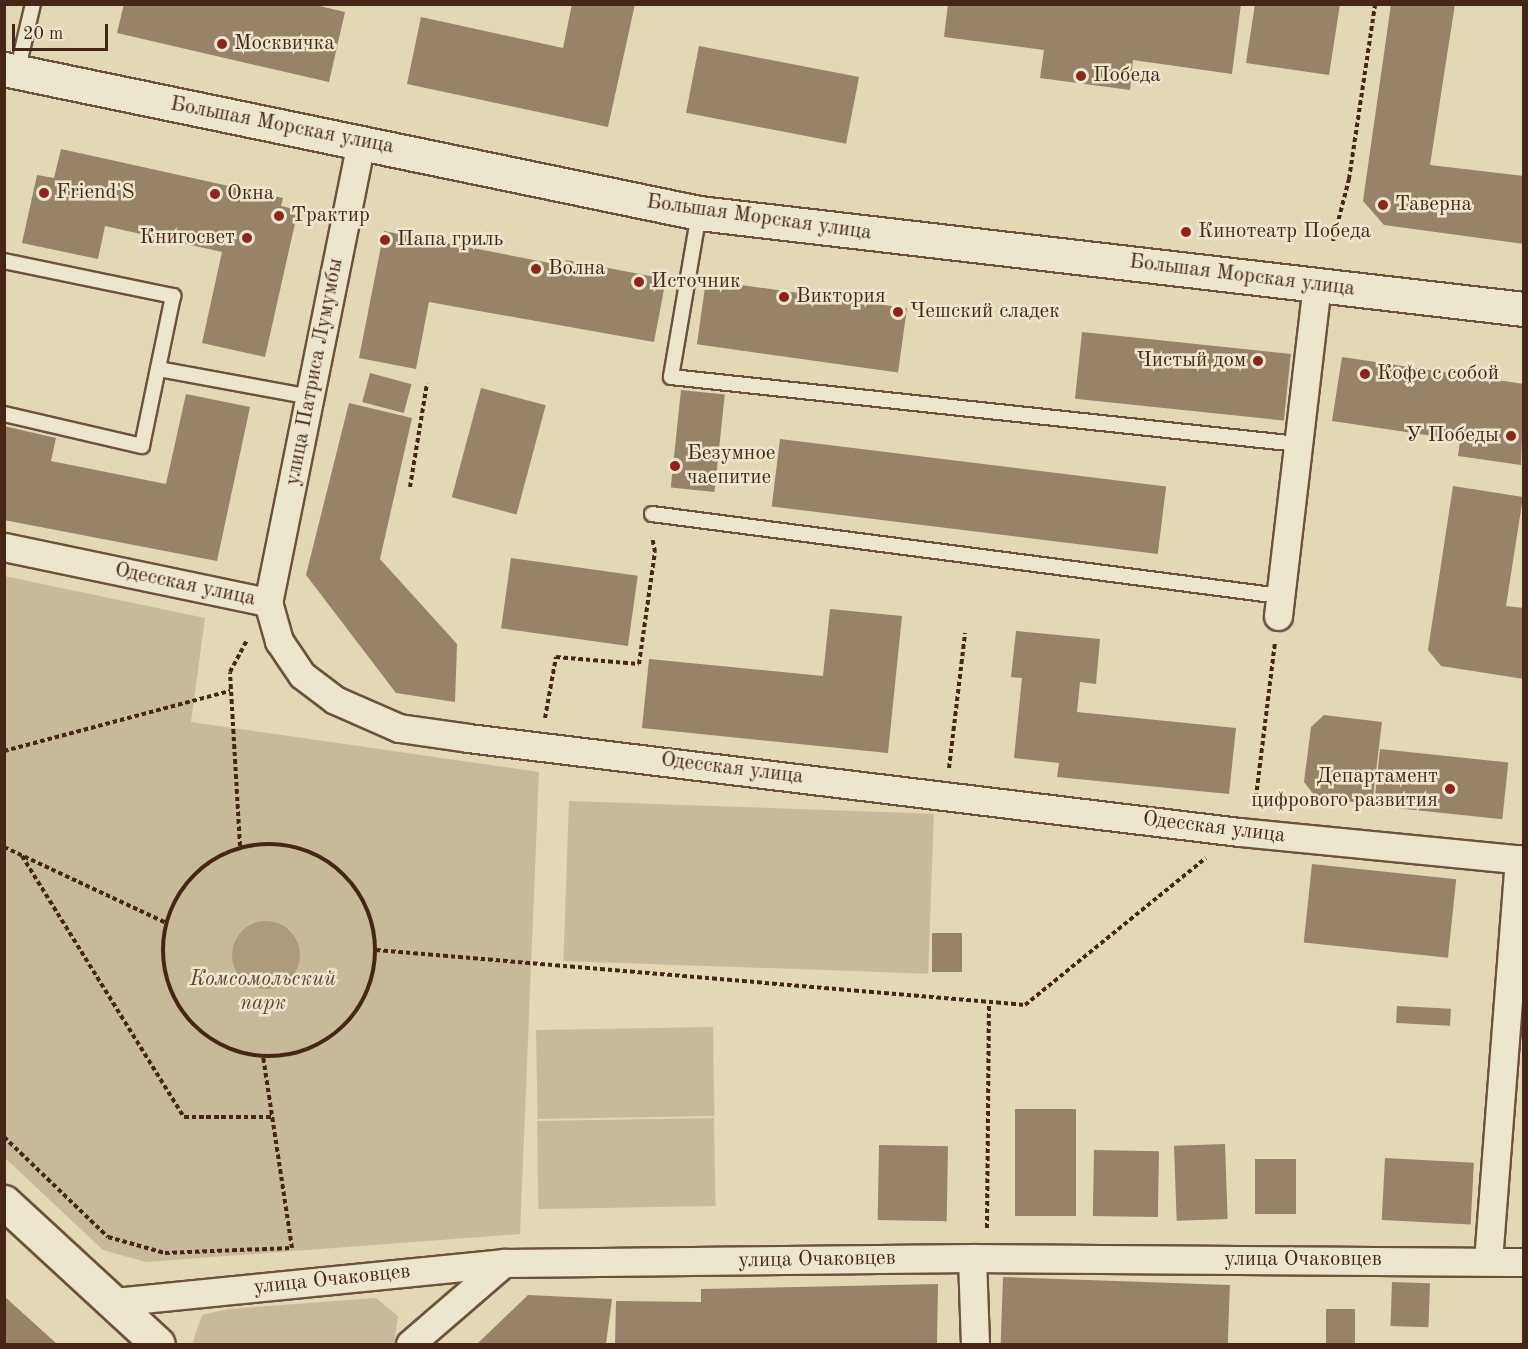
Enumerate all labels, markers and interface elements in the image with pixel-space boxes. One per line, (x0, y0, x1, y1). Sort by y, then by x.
scale bar (15, 12, 111, 50)
text: 20 m (23, 25, 63, 43)
place label: Москвичка (234, 31, 335, 57)
marker: Москвичка (215, 37, 229, 51)
place label: Победа (1093, 63, 1161, 89)
marker: Победа (1074, 69, 1088, 83)
street label: Большая Морская улица (168, 92, 396, 160)
place label: Friend'S (56, 180, 134, 206)
place label: Окна (227, 181, 274, 207)
marker: Friend'S (37, 186, 51, 200)
marker: Окна (208, 187, 222, 201)
street label: Большая Морская улица (645, 190, 873, 246)
place label: Таверна (1395, 192, 1472, 218)
marker: Таверна (1376, 198, 1390, 212)
place label: Трактир (291, 203, 370, 229)
marker: Трактир (272, 209, 286, 223)
place label: Кинотеатр Победа (1198, 219, 1371, 245)
place label: Книгосвет (140, 225, 235, 251)
marker: Кинотеатр Победа (1179, 225, 1193, 239)
place label: Папа гриль (397, 227, 503, 253)
marker: Книгосвет (240, 231, 254, 245)
marker: Папа гриль (378, 233, 392, 247)
street label: Большая Морская улица (1128, 250, 1356, 302)
street label: улица Патриса Лумумбы (281, 256, 349, 488)
place label: Волна (548, 256, 605, 282)
marker: Волна (529, 262, 543, 276)
place label: Источник (651, 269, 741, 295)
marker: Источник (632, 275, 646, 289)
place label: Виктория (796, 284, 886, 310)
marker: Виктория (777, 290, 791, 304)
place label: Чешский сладек (910, 299, 1060, 325)
marker: Чешский сладек (891, 305, 905, 319)
place label: Чистый дом (1136, 348, 1246, 374)
marker: Чистый дом (1251, 354, 1265, 368)
place label: Кофе с собой (1377, 361, 1499, 387)
marker: Кофе с собой (1358, 367, 1372, 381)
place label: У Победы (1406, 423, 1499, 449)
marker: У Победы (1504, 429, 1518, 443)
place label: Безумное чаепитие (687, 441, 775, 491)
marker: Безумное чаепитие (668, 459, 682, 473)
street label: Одесская улица (112, 558, 258, 612)
street label: Одесская улица (659, 748, 805, 790)
place label: Департамент цифрового развития (1251, 764, 1438, 814)
marker: Департамент цифрового развития (1443, 782, 1457, 796)
street label: Одесская улица (1141, 807, 1287, 849)
park label: Комсомольский парк (190, 967, 336, 1017)
street label: улица Очаковцев (738, 1246, 896, 1274)
street label: улица Очаковцев (1224, 1247, 1382, 1273)
street label: улица Очаковцев (252, 1259, 412, 1301)

